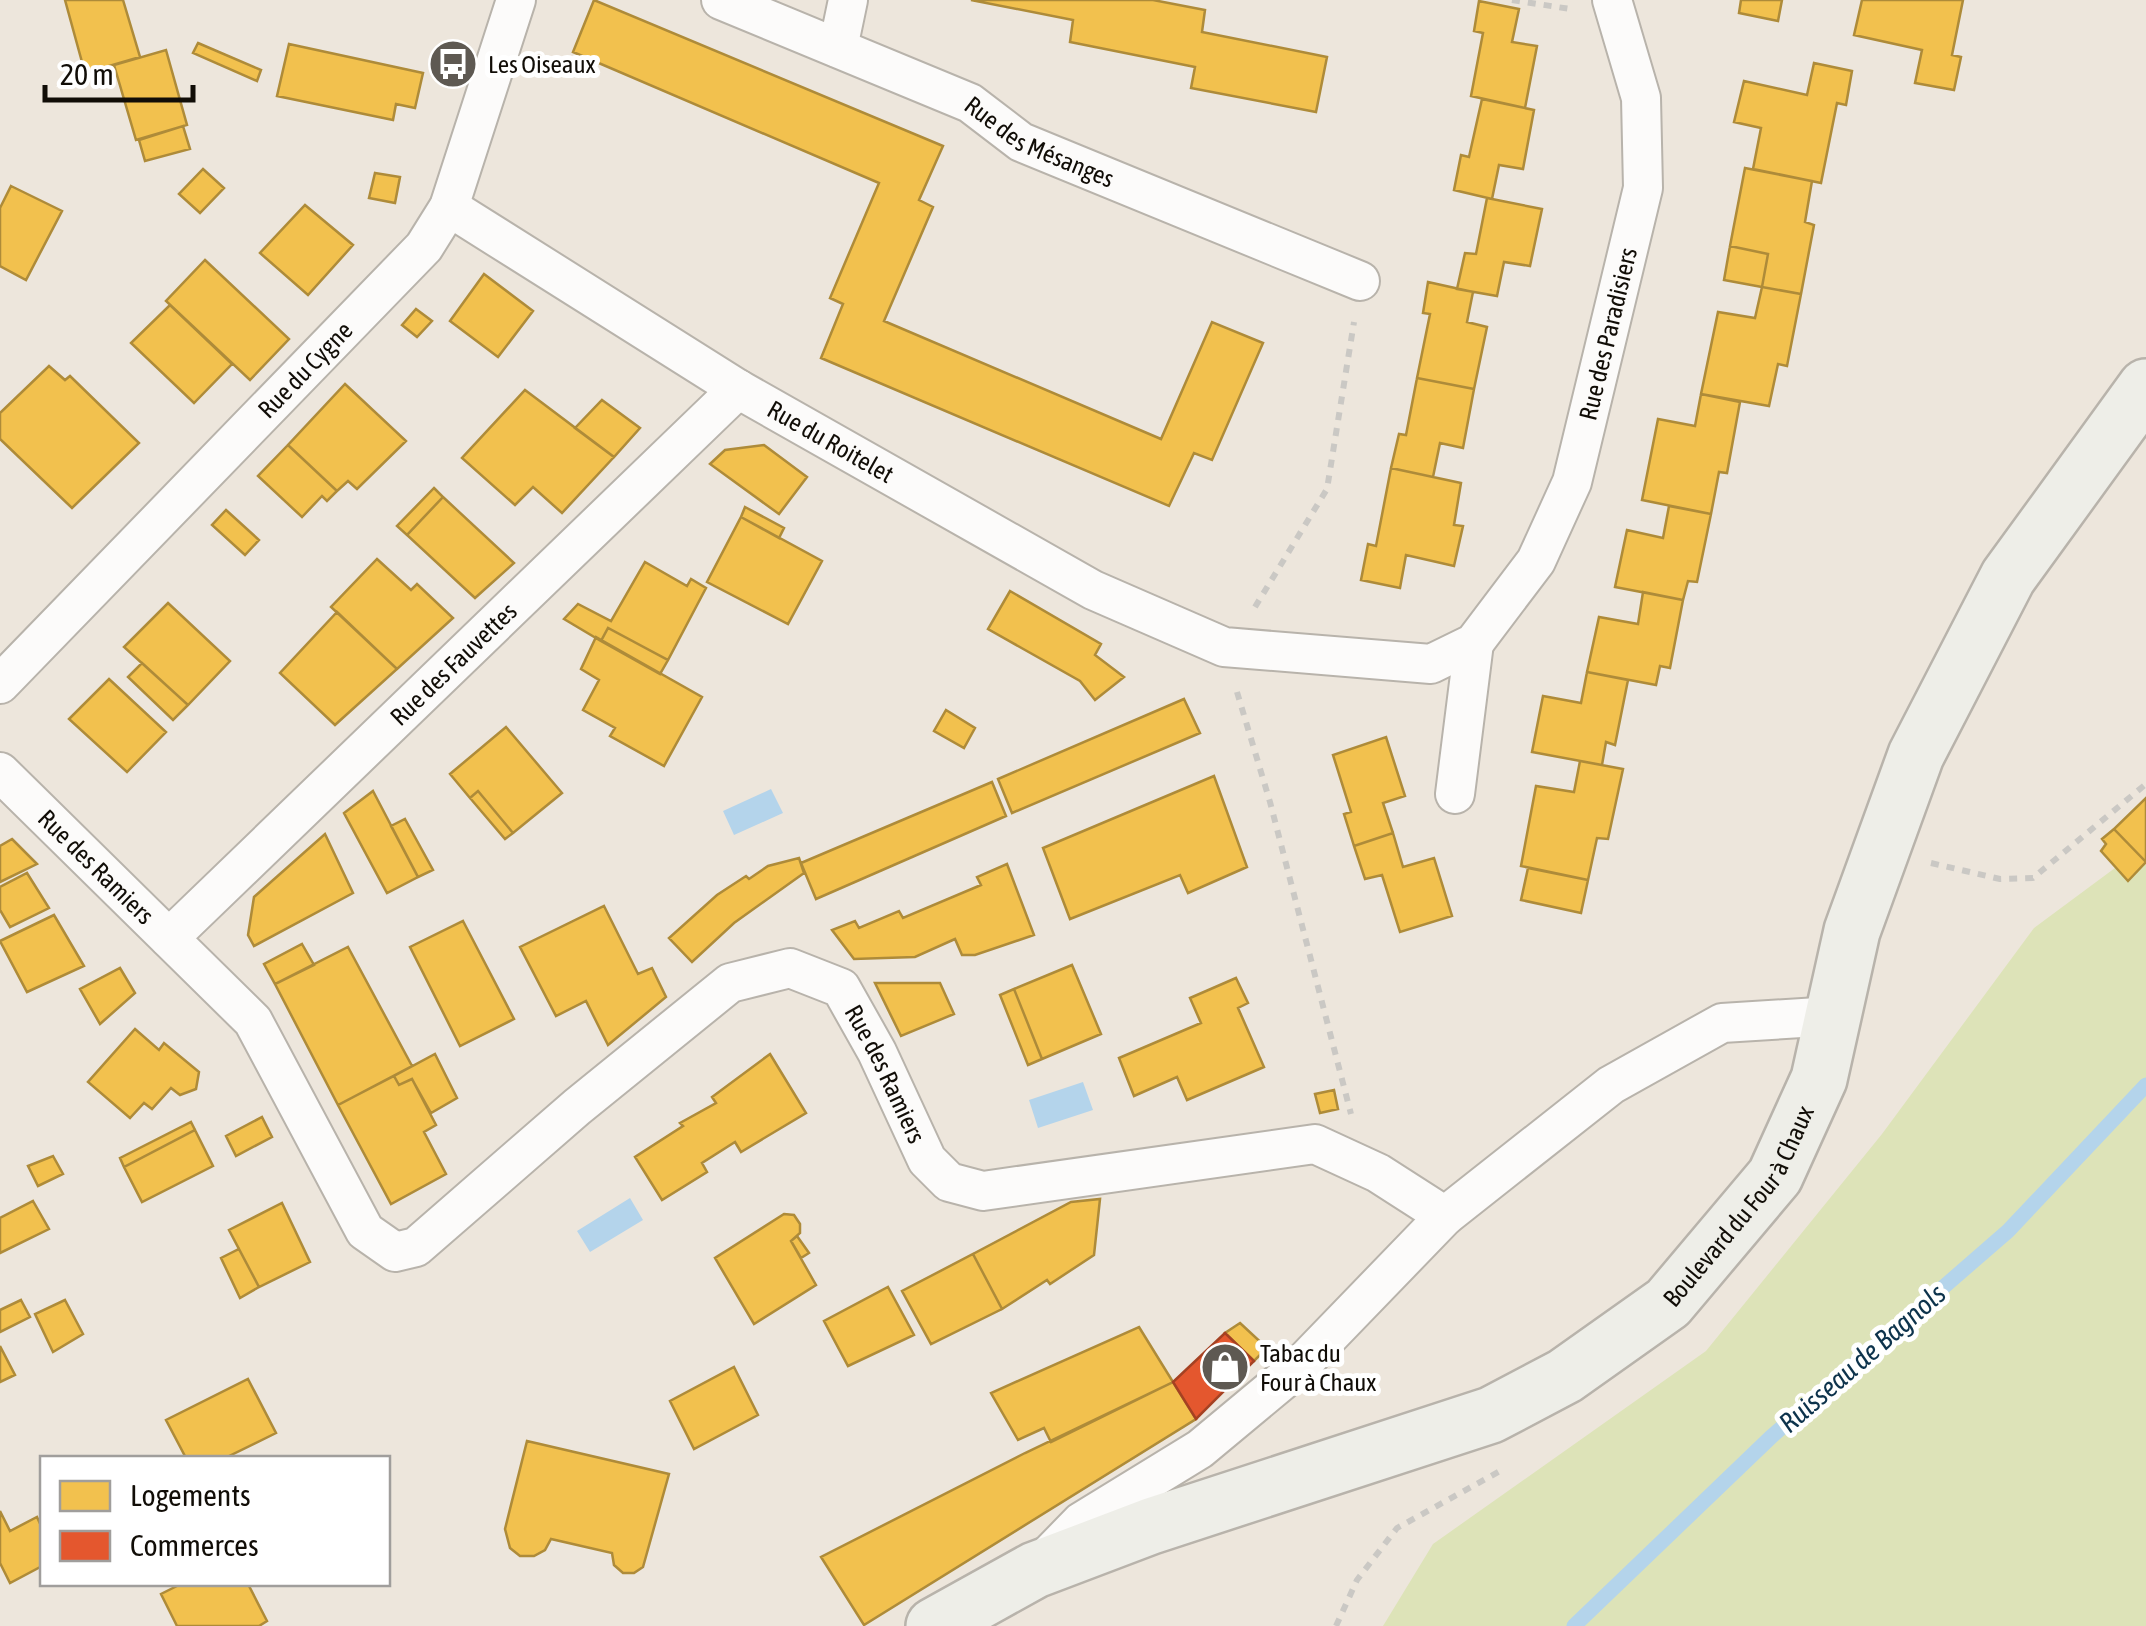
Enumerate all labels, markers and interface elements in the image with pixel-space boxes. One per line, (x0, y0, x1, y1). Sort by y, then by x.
bus stop icon: Les Oiseaux (427, 38, 479, 90)
scale bar (45, 40, 192, 102)
place label: Les Oiseaux (488, 50, 596, 78)
text: 20 m (60, 57, 114, 91)
street label: Rue des Mésanges (960, 90, 1118, 193)
street label: Rue des Paradisiers (1573, 244, 1642, 423)
street label: Rue du Cygne (252, 316, 358, 423)
street label: Rue du Roitelet (763, 395, 898, 488)
street label: Rue des Fauvettes (385, 597, 522, 731)
street label: Rue des Ramiers (33, 804, 160, 930)
street label: Rue des Ramiers (839, 1000, 931, 1148)
street label: Boulevard du Four à Chaux (1657, 1101, 1819, 1312)
water label: Ruisseau de Bagnols (1772, 1277, 1952, 1439)
place label: Tabac du Four à Chaux (1260, 1339, 1376, 1396)
shop icon: Tabac du Four à Chaux (1199, 1341, 1251, 1393)
legend (40, 1456, 390, 1586)
text: Logements (130, 1478, 251, 1512)
text: Commerces (130, 1528, 259, 1562)

